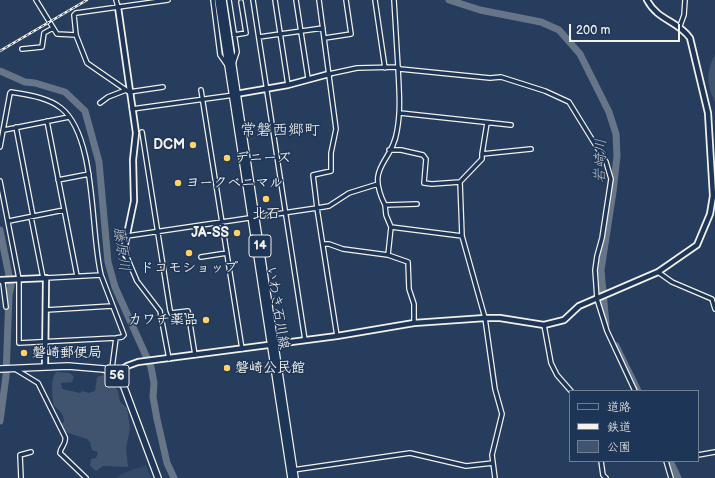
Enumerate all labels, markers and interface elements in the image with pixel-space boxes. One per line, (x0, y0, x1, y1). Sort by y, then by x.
scale bar (571, 16, 682, 42)
text: 200 m (576, 23, 610, 38)
district label: 常磐西郷町 (240, 121, 320, 141)
place label: DCM (153, 137, 185, 153)
water label: 岩崎川 (591, 138, 611, 184)
marker: DCM (188, 140, 198, 150)
place label: デニーズ (235, 150, 291, 166)
marker: デニーズ (222, 153, 232, 163)
place label: ヨークベニマル (186, 175, 283, 191)
marker: ヨークベニマル (173, 178, 183, 188)
marker: 北石 (261, 194, 271, 204)
place label: 北石 (252, 206, 280, 222)
water label: 藤原川 (109, 225, 133, 273)
place label: JA-SS (191, 225, 229, 241)
marker: JA-SS (232, 228, 242, 238)
road number: 14 (249, 235, 271, 257)
marker: ドコモショップ (184, 248, 194, 258)
place label: ドコモショップ (140, 260, 238, 276)
street label: いわき石川線 (262, 265, 292, 351)
place label: カワチ薬品 (128, 312, 198, 328)
marker: カワチ薬品 (201, 315, 211, 325)
place label: 磐崎郵便局 (32, 345, 102, 361)
marker: 磐崎郵便局 (19, 348, 29, 358)
place label: 磐崎公民館 (235, 360, 305, 376)
marker: 磐崎公民館 (222, 363, 232, 373)
road number: 56 (105, 365, 129, 387)
legend (569, 390, 699, 462)
text: 道路 (607, 400, 631, 415)
text: 鉄道 (607, 420, 631, 435)
text: 公園 (607, 440, 631, 455)

